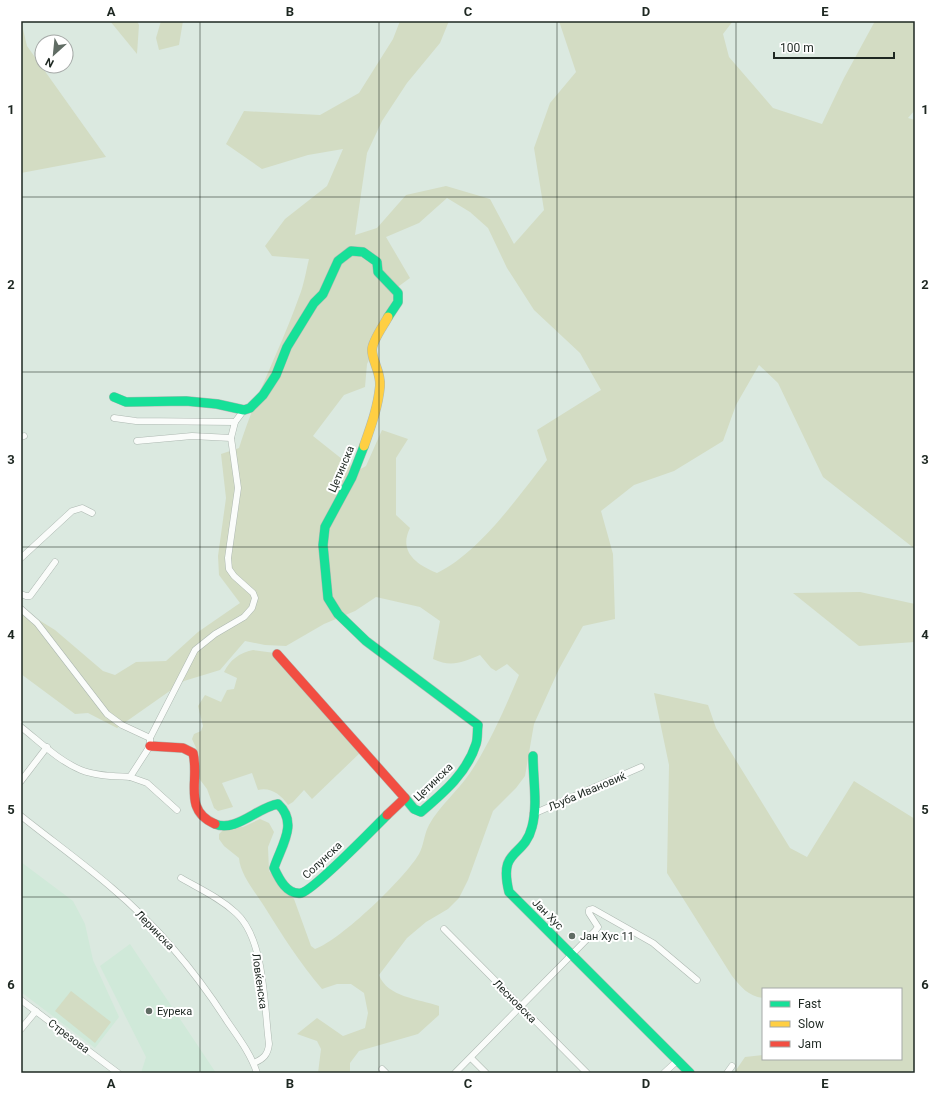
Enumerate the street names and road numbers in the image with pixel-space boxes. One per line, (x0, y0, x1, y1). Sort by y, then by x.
street label: Цетинска (326, 444, 357, 495)
street label: Цетинска (411, 760, 456, 804)
street label: Љуба Ивановиќ (546, 769, 628, 814)
street label: Солунска (300, 839, 345, 882)
street label: Јан Хус (529, 896, 566, 933)
street label: Леринска (133, 908, 177, 953)
street label: Ловќенска (249, 952, 270, 1010)
street label: Лесновска (490, 977, 539, 1026)
street label: Стрезова (45, 1017, 92, 1056)

